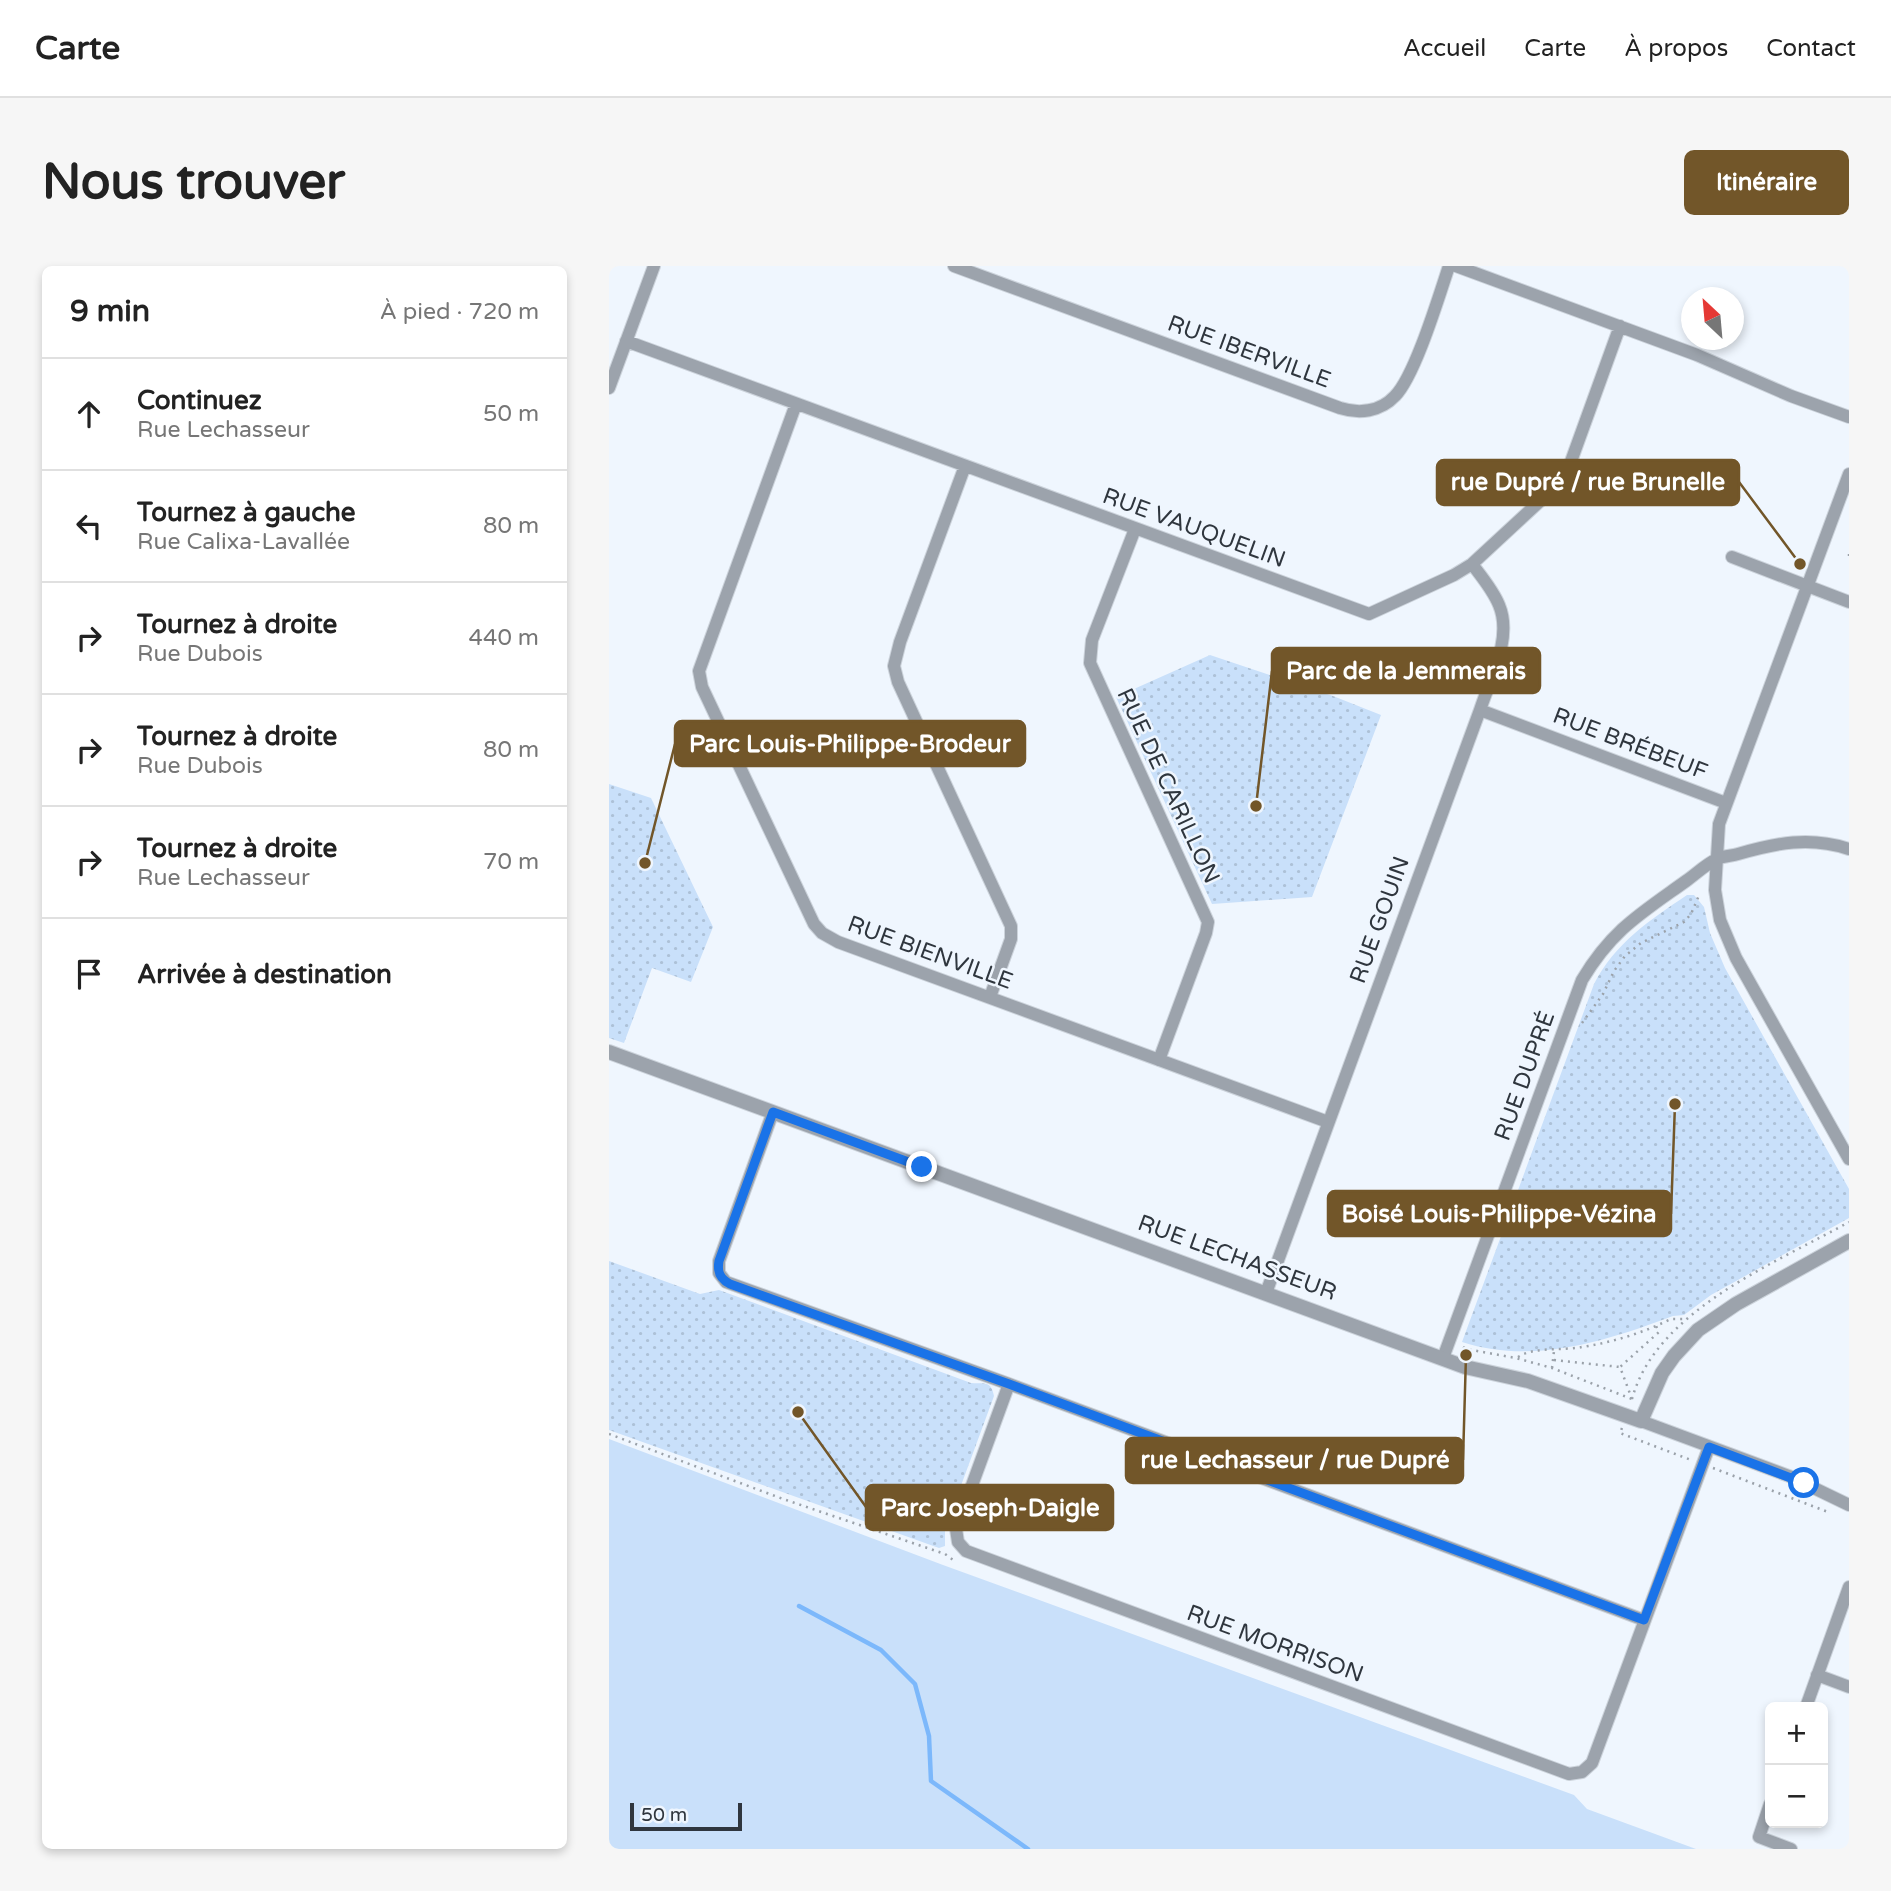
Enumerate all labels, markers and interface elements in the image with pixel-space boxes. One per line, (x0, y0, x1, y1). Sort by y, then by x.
text: Carte (35, 29, 120, 68)
text: Accueil (1403, 34, 1486, 63)
text: Carte (1524, 34, 1586, 63)
text: À propos (1624, 34, 1728, 63)
text: Contact (1766, 34, 1856, 63)
button: Itinéraire (1684, 150, 1849, 215)
text: Nous trouver (42, 153, 345, 212)
north arrow (1681, 287, 1744, 350)
text: 9 min (70, 293, 150, 330)
text: À pied · 720 m (380, 298, 539, 326)
street label: RUE IBERVILLE (1164, 309, 1334, 395)
text: Continuez (137, 385, 262, 416)
icon: ahead (70, 395, 108, 433)
text: 50 m (483, 400, 539, 428)
text: Rue Lechasseur (137, 416, 310, 444)
callout: rue Dupré / rue Brunelle (1437, 460, 1739, 505)
text: rue Dupré / rue Brunelle (1451, 468, 1726, 497)
street label: RUE VAUQUELIN (1099, 482, 1289, 574)
text: Tournez à gauche (137, 497, 356, 528)
icon: left (70, 507, 108, 545)
text: 80 m (483, 512, 539, 540)
text: Rue Calixa-Lavallée (137, 528, 350, 556)
text: Tournez à droite (137, 609, 337, 640)
icon: right (70, 619, 108, 657)
text: 440 m (469, 624, 539, 652)
text: Rue Dubois (137, 640, 263, 668)
callout: Parc de la Jemmerais (1272, 648, 1540, 693)
text: Parc de la Jemmerais (1286, 657, 1526, 686)
street label: RUE DE CARILLON (1110, 684, 1226, 888)
street label: RUE BRÉBEUF (1549, 702, 1711, 786)
text: Tournez à droite (137, 721, 337, 752)
callout: Parc Louis-Philippe-Brodeur (675, 721, 1025, 766)
text: Parc Louis-Philippe-Brodeur (689, 730, 1012, 759)
icon: right (70, 731, 108, 769)
text: 80 m (483, 736, 539, 764)
text: Rue Dubois (137, 752, 263, 780)
text: Tournez à droite (137, 833, 337, 864)
icon: right (70, 843, 108, 881)
text: 70 m (483, 848, 539, 876)
street label: RUE GOUIN (1344, 853, 1416, 987)
text: Rue Lechasseur (137, 864, 310, 892)
street label: RUE BIENVILLE (844, 910, 1016, 996)
icon: arrive (70, 955, 108, 993)
text: Arrivée à destination (137, 959, 392, 990)
street label: RUE DUPRÉ (1489, 1007, 1561, 1145)
route end (906, 1151, 937, 1182)
callout: Boisé Louis-Philippe-Vézina (1328, 1191, 1671, 1236)
text: Boisé Louis-Philippe-Vézina (1341, 1200, 1657, 1229)
street label: RUE LECHASSEUR (1134, 1209, 1340, 1307)
callout: rue Lechasseur / rue Dupré (1126, 1438, 1463, 1483)
text: rue Lechasseur / rue Dupré (1140, 1446, 1450, 1475)
route start (1788, 1467, 1819, 1498)
callout: Parc Joseph-Daigle (866, 1485, 1113, 1530)
text: Parc Joseph-Daigle (880, 1494, 1100, 1523)
street label: RUE MORRISON (1183, 1599, 1367, 1689)
map controls (1765, 1702, 1828, 1828)
button: + (1765, 1702, 1828, 1765)
button: − (1765, 1765, 1828, 1828)
scale bar (630, 1800, 742, 1832)
text: 50 m (641, 1804, 687, 1826)

